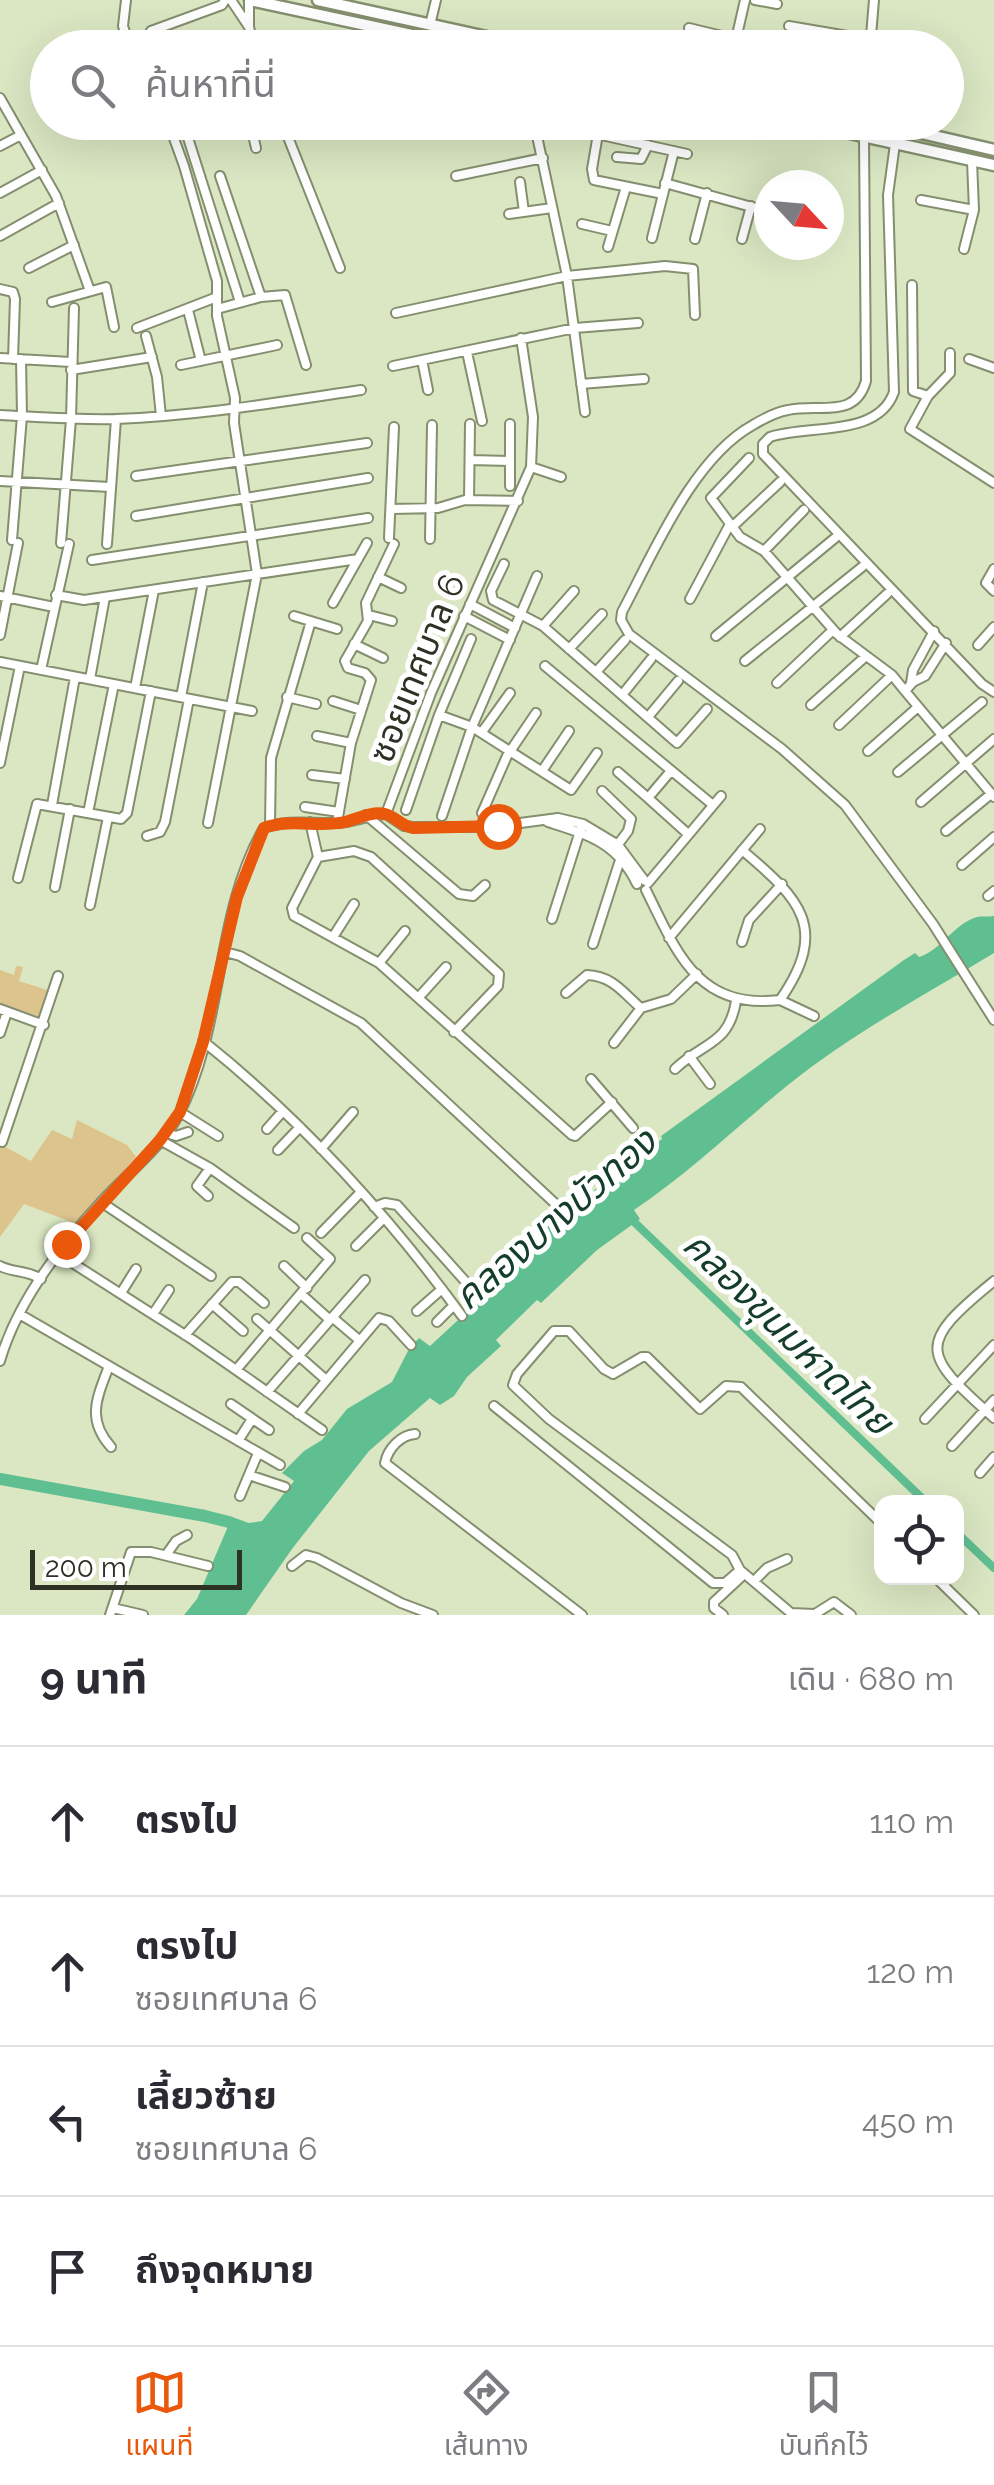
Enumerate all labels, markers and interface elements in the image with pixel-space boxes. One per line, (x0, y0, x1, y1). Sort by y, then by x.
search box (30, 30, 964, 140)
icon: search (65, 58, 120, 113)
text: ค้นหาที่นี่ (145, 61, 276, 106)
north arrow (754, 170, 844, 260)
street label: ซอยเทศบาล 6 (360, 568, 473, 768)
route start (476, 804, 522, 850)
water label: คลองบางบัวทอง (444, 1118, 666, 1319)
route end (44, 1222, 90, 1268)
water label: คลองขุนมหาดไทย (674, 1222, 904, 1446)
map controls (874, 1495, 964, 1585)
button: locate (874, 1495, 964, 1585)
scale bar (30, 1545, 242, 1590)
text: 200 m (45, 1551, 127, 1584)
text: 9 นาที (40, 1654, 147, 1703)
text: เดิน · 680 m (788, 1660, 954, 1697)
icon: ahead (40, 1794, 95, 1849)
text: ตรงไป (135, 1797, 238, 1842)
text: 110 m (869, 1803, 954, 1840)
text: ตรงไป (135, 1923, 238, 1968)
icon: ahead (40, 1944, 95, 1999)
text: 120 m (866, 1953, 954, 1990)
text: ซอยเทศบาล 6 (135, 1980, 317, 2017)
text: เลี้ยวซ้าย (135, 2073, 277, 2118)
icon: left (40, 2094, 95, 2149)
text: 450 m (862, 2103, 954, 2140)
text: ซอยเทศบาล 6 (135, 2130, 317, 2167)
icon: arrive (40, 2244, 95, 2299)
text: ถึงจุดหมาย (135, 2247, 314, 2292)
tab: แผนที่ (125, 2365, 193, 2468)
tab: เส้นทาง (444, 2365, 528, 2468)
tab: บันทึกไว้ (779, 2365, 869, 2468)

